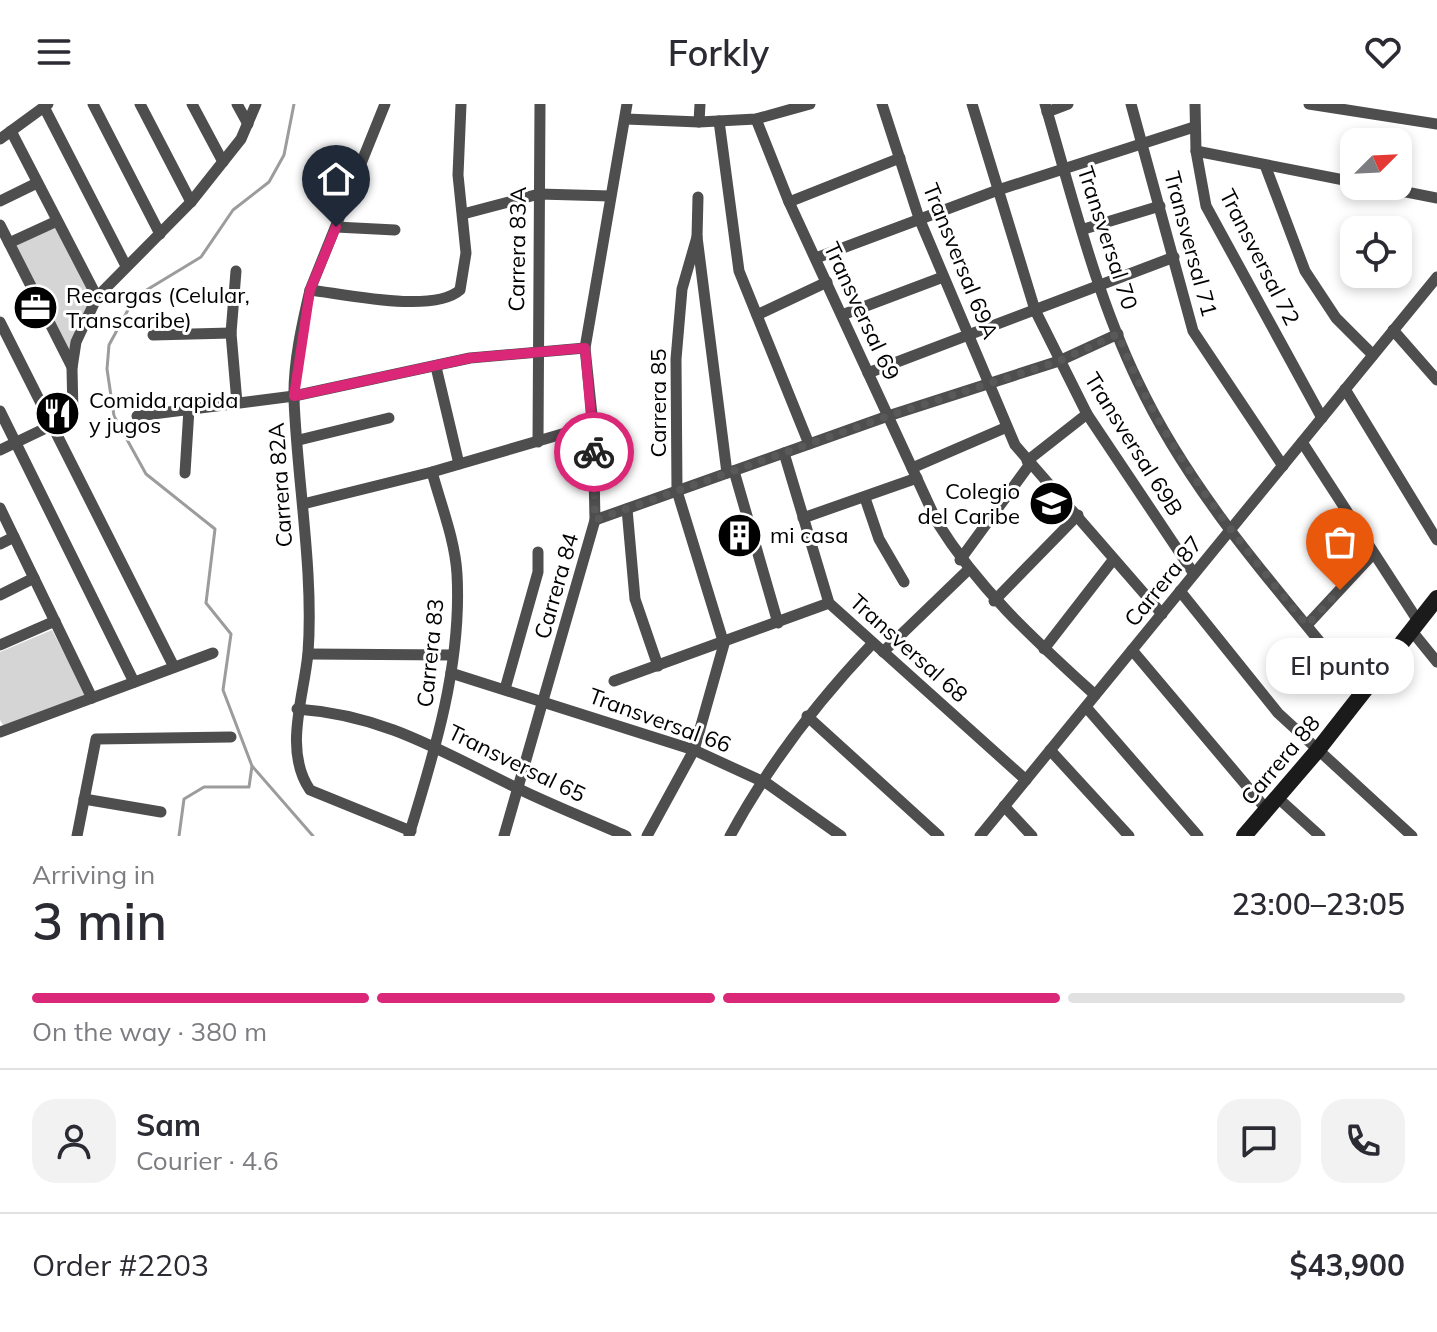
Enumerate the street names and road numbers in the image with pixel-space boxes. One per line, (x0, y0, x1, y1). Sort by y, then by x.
street label: Transversal 70 (1072, 163, 1144, 313)
street label: Transversal 71 (1158, 168, 1224, 320)
street label: Transversal 69A (917, 179, 1005, 343)
street label: Transversal 72 (1214, 184, 1306, 330)
street label: Carrera 83A (502, 186, 532, 312)
street label: Transversal 69 (818, 238, 906, 384)
street label: Carrera 85 (644, 349, 672, 457)
street label: Transversal 69B (1079, 367, 1189, 521)
street label: Carrera 82A (262, 422, 298, 548)
street label: Carrera 84 (528, 530, 584, 642)
street label: Carrera 87 (1118, 530, 1208, 632)
street label: Transversal 68 (844, 588, 974, 708)
street label: Carrera 83 (410, 597, 450, 709)
street label: Transversal 66 (585, 681, 735, 759)
street label: Carrera 88 (1234, 709, 1326, 811)
street label: Transversal 65 (444, 718, 590, 808)

